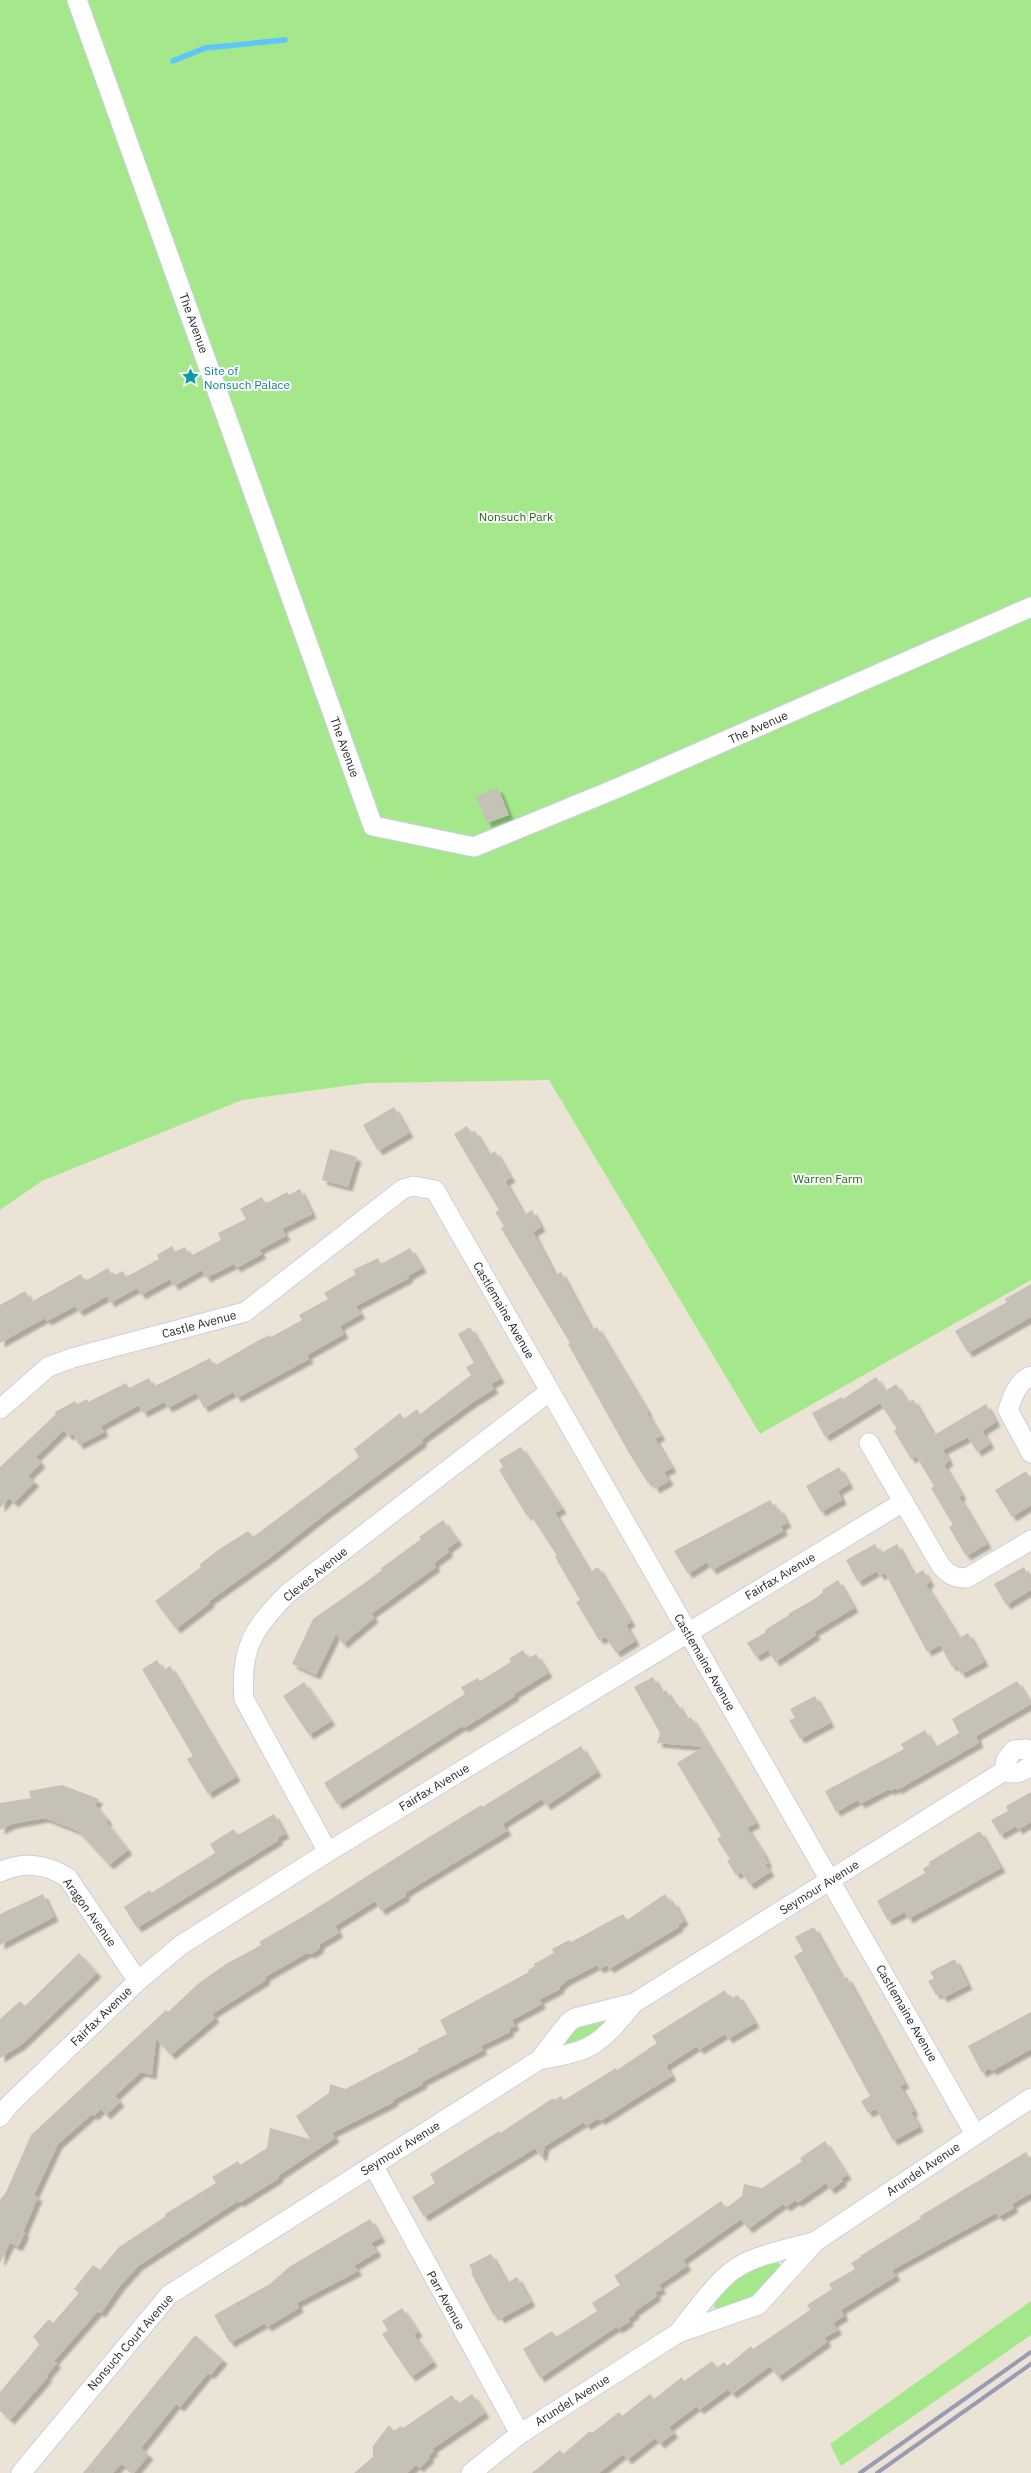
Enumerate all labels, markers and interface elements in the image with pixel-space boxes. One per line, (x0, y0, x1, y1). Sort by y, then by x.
street label: The Avenue (176, 291, 212, 356)
place label: Site of Nonsuch Palace (204, 363, 291, 392)
place icon: Site of Nonsuch Palace (180, 367, 200, 387)
park label: Nonsuch Park (479, 509, 554, 524)
street label: The Avenue (726, 707, 790, 747)
street label: The Avenue (327, 715, 363, 780)
park label: Warren Farm (793, 1171, 863, 1186)
street label: Castlemaine Avenue (470, 1259, 538, 1362)
street label: Castle Avenue (160, 1307, 238, 1341)
street label: Cleves Avenue (280, 1543, 350, 1604)
street label: Fairfax Avenue (742, 1549, 818, 1603)
street label: Castlemaine Avenue (671, 1611, 739, 1714)
street label: Fairfax Avenue (396, 1760, 472, 1814)
street label: Seymour Avenue (777, 1856, 862, 1917)
street label: Aragon Avenue (60, 1875, 120, 1950)
street label: Castlemaine Avenue (873, 1962, 941, 2065)
street label: Fairfax Avenue (67, 1983, 135, 2049)
street label: Seymour Avenue (358, 2117, 443, 2178)
street label: Arundel Avenue (883, 2139, 963, 2199)
street label: Parr Avenue (424, 2268, 469, 2333)
street label: Nonsuch Court Avenue (84, 2290, 176, 2393)
street label: Arundel Avenue (532, 2371, 613, 2429)

